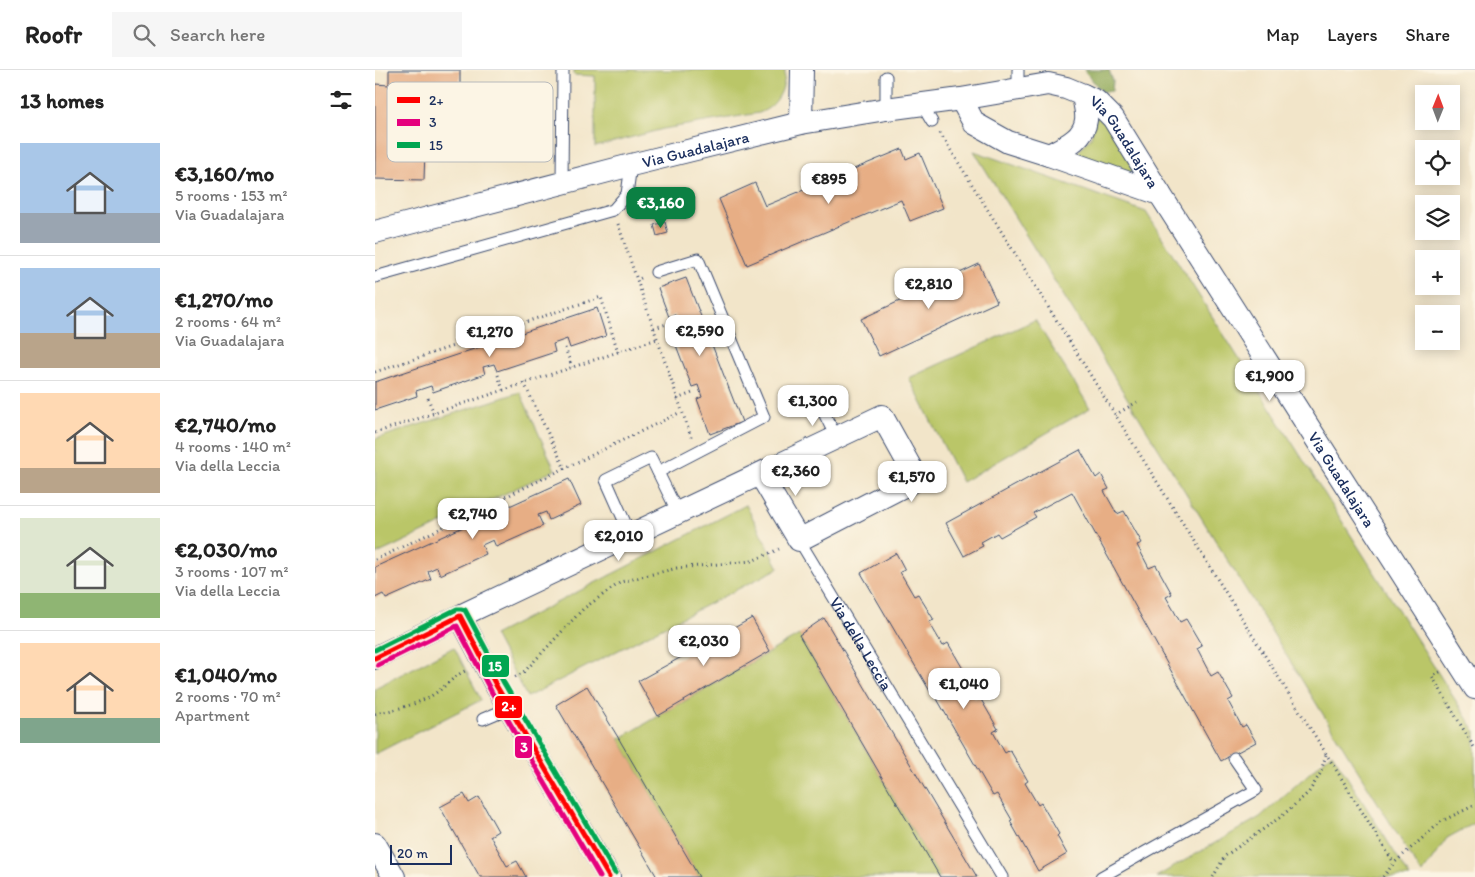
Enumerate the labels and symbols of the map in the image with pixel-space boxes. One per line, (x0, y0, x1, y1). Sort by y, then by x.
legend (387, 82, 553, 162)
north arrow (1415, 85, 1460, 130)
street label: Via Guadalajara (1087, 91, 1163, 192)
text: 2+ (429, 92, 444, 109)
text: 3 (429, 114, 437, 131)
street label: Via Guadalajara (640, 127, 751, 172)
text: 15 (429, 137, 443, 154)
pin: €895 (799, 162, 859, 205)
pin: €3,160 (620, 186, 702, 229)
pin: €2,810 (888, 268, 970, 310)
pin: €2,590 (659, 314, 741, 357)
pin: €1,270 (449, 316, 531, 358)
pin: €1,900 (1229, 360, 1311, 402)
pin: €1,300 (772, 384, 854, 427)
street label: Via Guadalajara (1304, 428, 1379, 531)
pin: €2,360 (755, 454, 837, 497)
pin: €1,570 (871, 460, 953, 503)
pin: €2,740 (432, 498, 514, 540)
pin: €2,010 (578, 520, 660, 562)
street label: Via della Leccia (826, 594, 897, 695)
pin: €2,030 (663, 624, 745, 667)
line badge: 15 (481, 654, 510, 678)
text: 15 (488, 658, 503, 675)
pin: €1,040 (923, 668, 1005, 710)
line badge: 2+ (494, 695, 523, 719)
text: 2+ (502, 698, 517, 715)
line badge: 3 (514, 735, 533, 759)
text: 3 (520, 739, 528, 756)
scale bar (390, 842, 453, 865)

